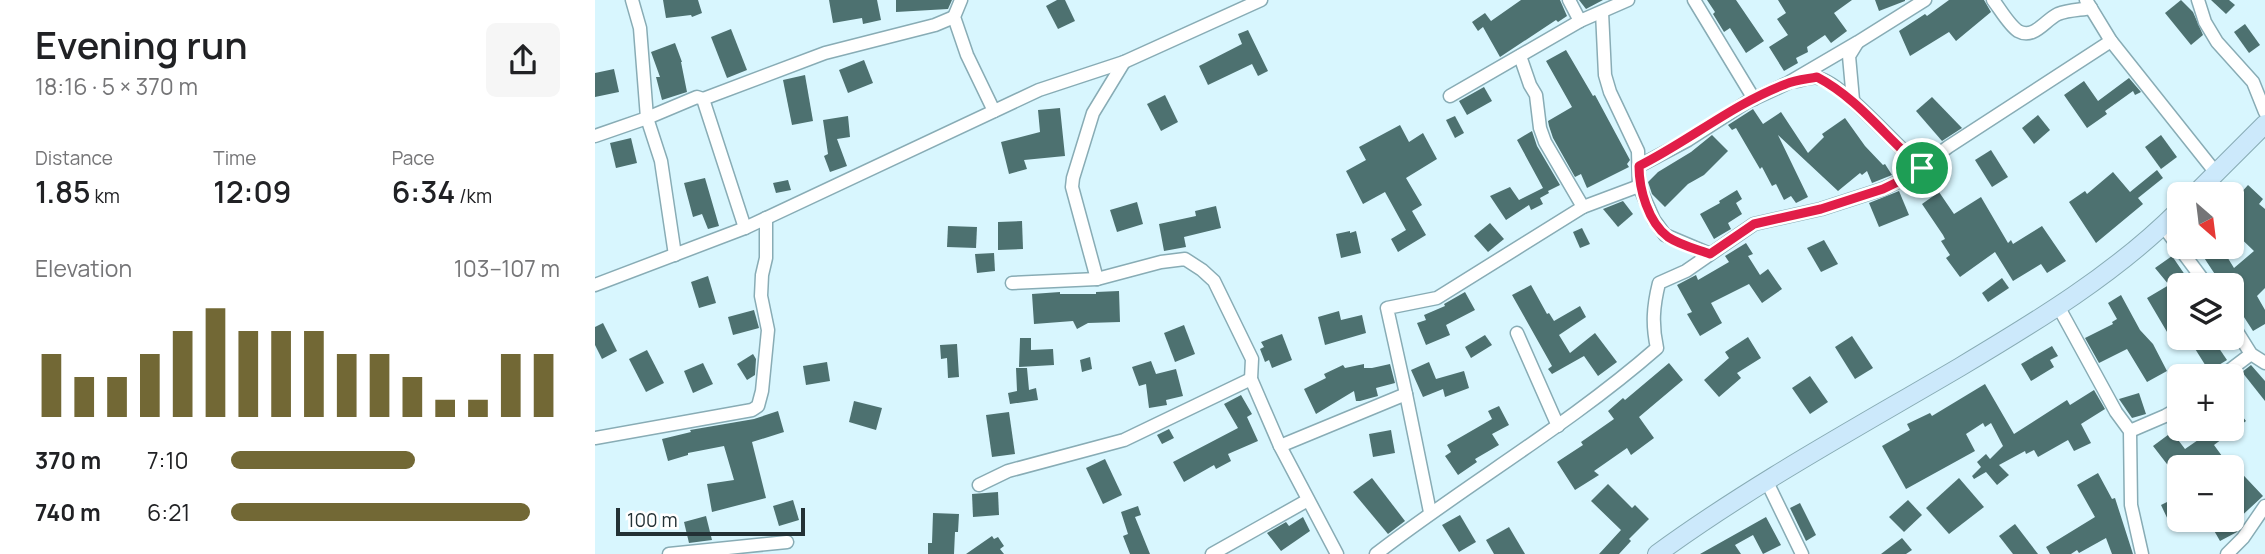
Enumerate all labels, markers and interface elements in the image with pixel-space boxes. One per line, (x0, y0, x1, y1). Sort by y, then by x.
text: Evening run (35, 18, 248, 70)
button: share (486, 23, 560, 97)
text: 18:16 · 5 × 370 m (35, 70, 198, 102)
pin (1892, 138, 1952, 198)
text: Distance (35, 145, 113, 171)
text: Time (213, 145, 256, 171)
text: Pace (392, 145, 435, 171)
icon: arrive (1903, 149, 1941, 187)
text: 1.85 (35, 171, 91, 212)
text: 12:09 (213, 171, 291, 212)
text: 6:34 (392, 171, 455, 212)
north arrow (2167, 182, 2243, 259)
map controls (2167, 182, 2244, 532)
text: km (91, 183, 120, 209)
text: /km (455, 183, 492, 209)
text: Elevation (35, 252, 132, 284)
text: 103–107 m (454, 252, 560, 284)
button: layers (2167, 273, 2244, 350)
button: + (2167, 364, 2244, 441)
text: 370 m (35, 444, 101, 476)
text: 7:10 (147, 444, 188, 476)
button: − (2167, 455, 2244, 532)
text: 740 m (35, 496, 101, 528)
text: 6:21 (147, 496, 190, 528)
scale bar (616, 505, 805, 537)
text: 100 m (627, 507, 678, 533)

